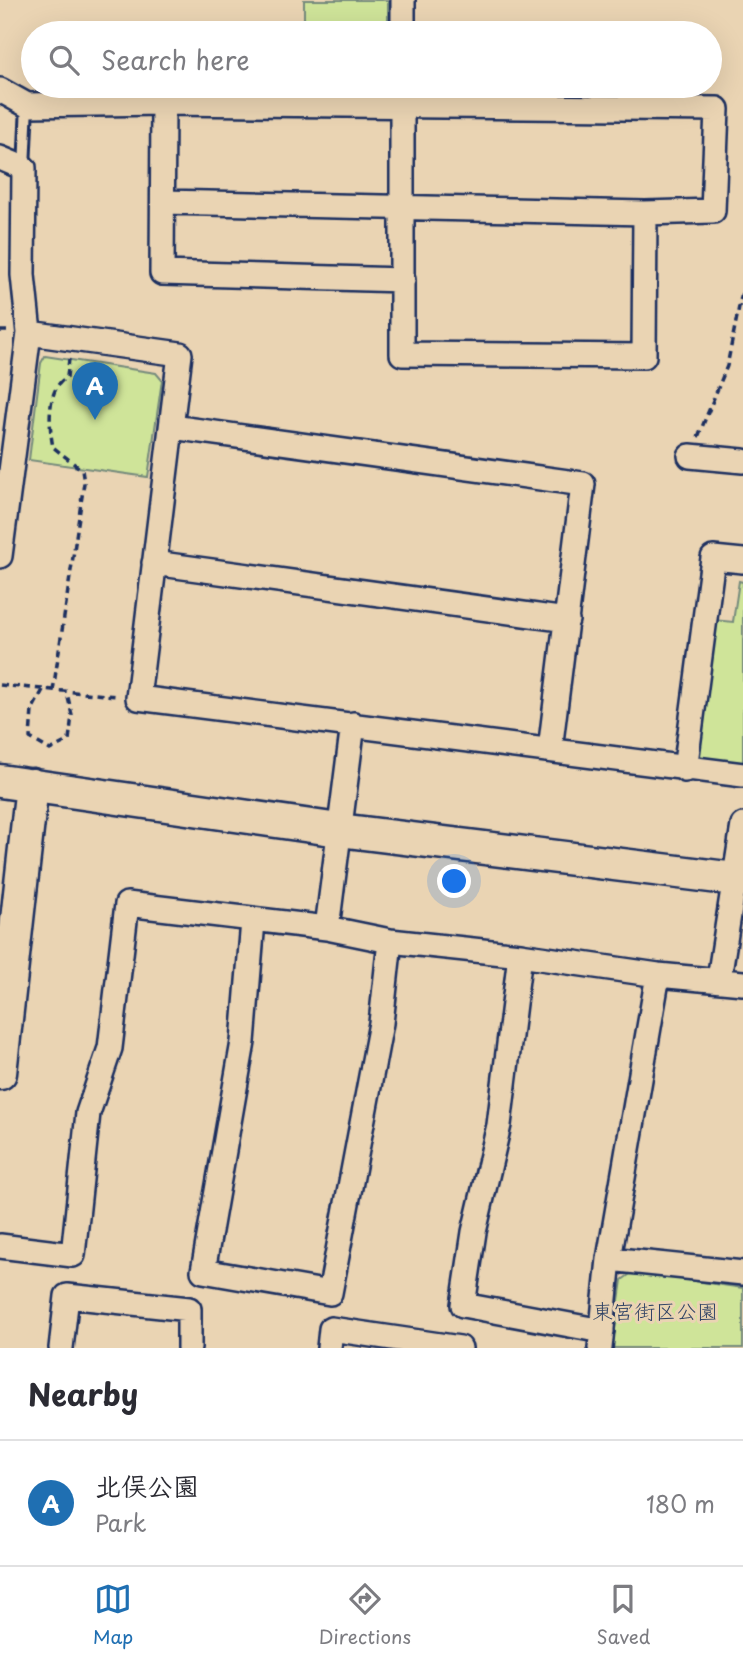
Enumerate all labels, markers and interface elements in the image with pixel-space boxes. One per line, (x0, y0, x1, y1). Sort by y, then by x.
search box (21, 21, 722, 98)
text: Search here (101, 40, 250, 79)
icon: search (45, 41, 83, 79)
pin: A (72, 362, 118, 420)
your location (437, 864, 471, 898)
park label: 東宮街区公園 (592, 1294, 718, 1326)
text: Nearby (28, 1371, 138, 1416)
text: 北俣公園 (95, 1466, 199, 1505)
text: A (42, 1486, 60, 1521)
text: 180 m (646, 1486, 715, 1521)
text: Park (95, 1505, 146, 1540)
tab: Map (93, 1580, 133, 1650)
tab: Directions (319, 1580, 411, 1650)
tab: Saved (596, 1580, 650, 1650)

